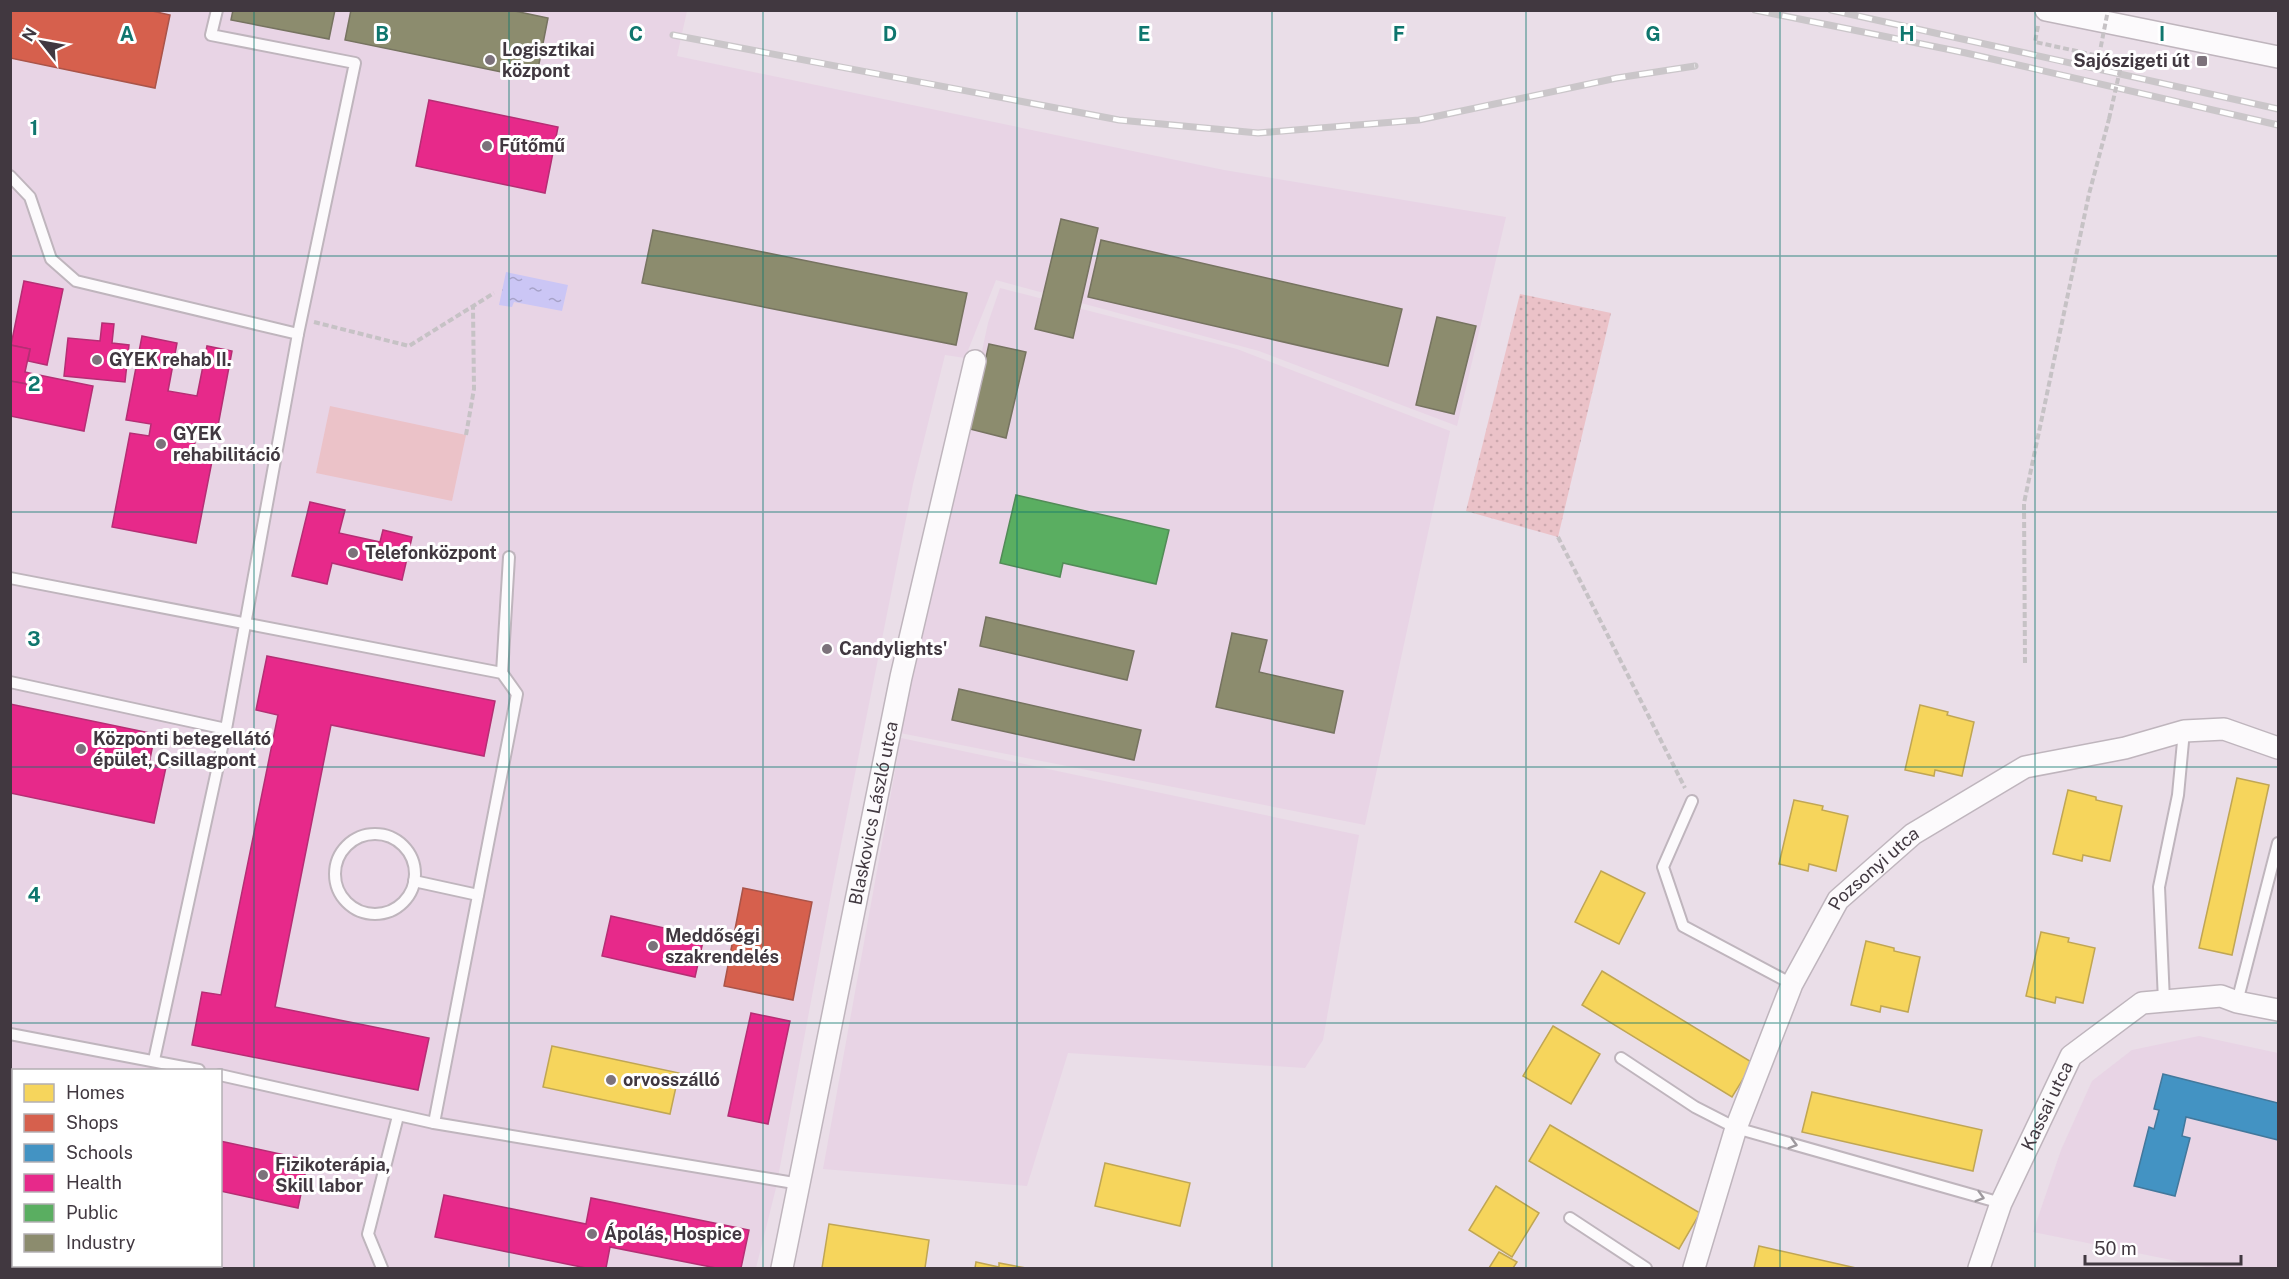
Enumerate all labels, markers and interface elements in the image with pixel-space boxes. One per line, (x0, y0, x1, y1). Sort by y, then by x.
north arrow (12, 12, 72, 72)
text: A (120, 22, 134, 46)
text: B (375, 22, 389, 46)
text: C (629, 22, 643, 46)
text: D (883, 22, 897, 46)
text: E (1138, 22, 1150, 46)
text: F (1393, 22, 1405, 46)
text: G (1645, 22, 1661, 46)
text: H (1899, 22, 1915, 46)
text: I (2159, 22, 2165, 46)
text: N (18, 24, 41, 45)
place label: Logisztikai központ (502, 39, 595, 81)
place label: Sajószigeti út (2073, 50, 2190, 71)
marker: Logisztikai központ (483, 53, 497, 67)
marker: Sajószigeti út (2195, 54, 2209, 68)
text: 1 (30, 116, 38, 140)
place label: Fűtőmű (499, 135, 565, 156)
marker: Fűtőmű (480, 139, 494, 153)
place label: GYEK rehab II. (109, 349, 232, 370)
marker: GYEK rehab II. (90, 353, 104, 367)
text: 2 (28, 372, 40, 396)
place label: GYEK rehabilitáció (173, 423, 281, 465)
marker: GYEK rehabilitáció (154, 437, 168, 451)
place label: Telefonközpont (365, 542, 497, 563)
marker: Telefonközpont (346, 546, 360, 560)
text: 3 (27, 627, 41, 651)
place label: Candylights' (839, 638, 947, 659)
marker: Candylights' (820, 642, 834, 656)
street label: Blaskovics László utca (844, 719, 902, 907)
place label: Központi betegellátó épület, Csillagpont (93, 728, 271, 770)
marker: Központi betegellátó épület, Csillagpont (74, 742, 88, 756)
street label: Pozsonyi utca (1824, 822, 1922, 913)
text: 4 (27, 883, 41, 907)
place label: Meddőségi szakrendelés (665, 925, 779, 967)
marker: Meddőségi szakrendelés (646, 939, 660, 953)
street label: Kassai utca (2017, 1058, 2077, 1154)
legend (12, 1069, 222, 1267)
place label: orvosszálló (623, 1069, 720, 1090)
marker: orvosszálló (604, 1073, 618, 1087)
text: Homes (66, 1082, 125, 1103)
text: Shops (66, 1112, 118, 1133)
one-way arrow (1787, 1137, 1798, 1149)
text: Schools (66, 1142, 133, 1163)
place label: Fizikoterápia, Skill labor (275, 1154, 391, 1196)
marker: Fizikoterápia, Skill labor (256, 1168, 270, 1182)
text: Health (66, 1172, 122, 1193)
one-way arrow (1975, 1190, 1985, 1202)
text: Public (66, 1202, 118, 1223)
place label: Ápolás, Hospice (604, 1222, 742, 1244)
marker: Ápolás, Hospice (585, 1227, 599, 1241)
scale bar (2085, 1228, 2241, 1266)
text: Industry (66, 1232, 136, 1253)
text: 50 m (2094, 1238, 2137, 1259)

